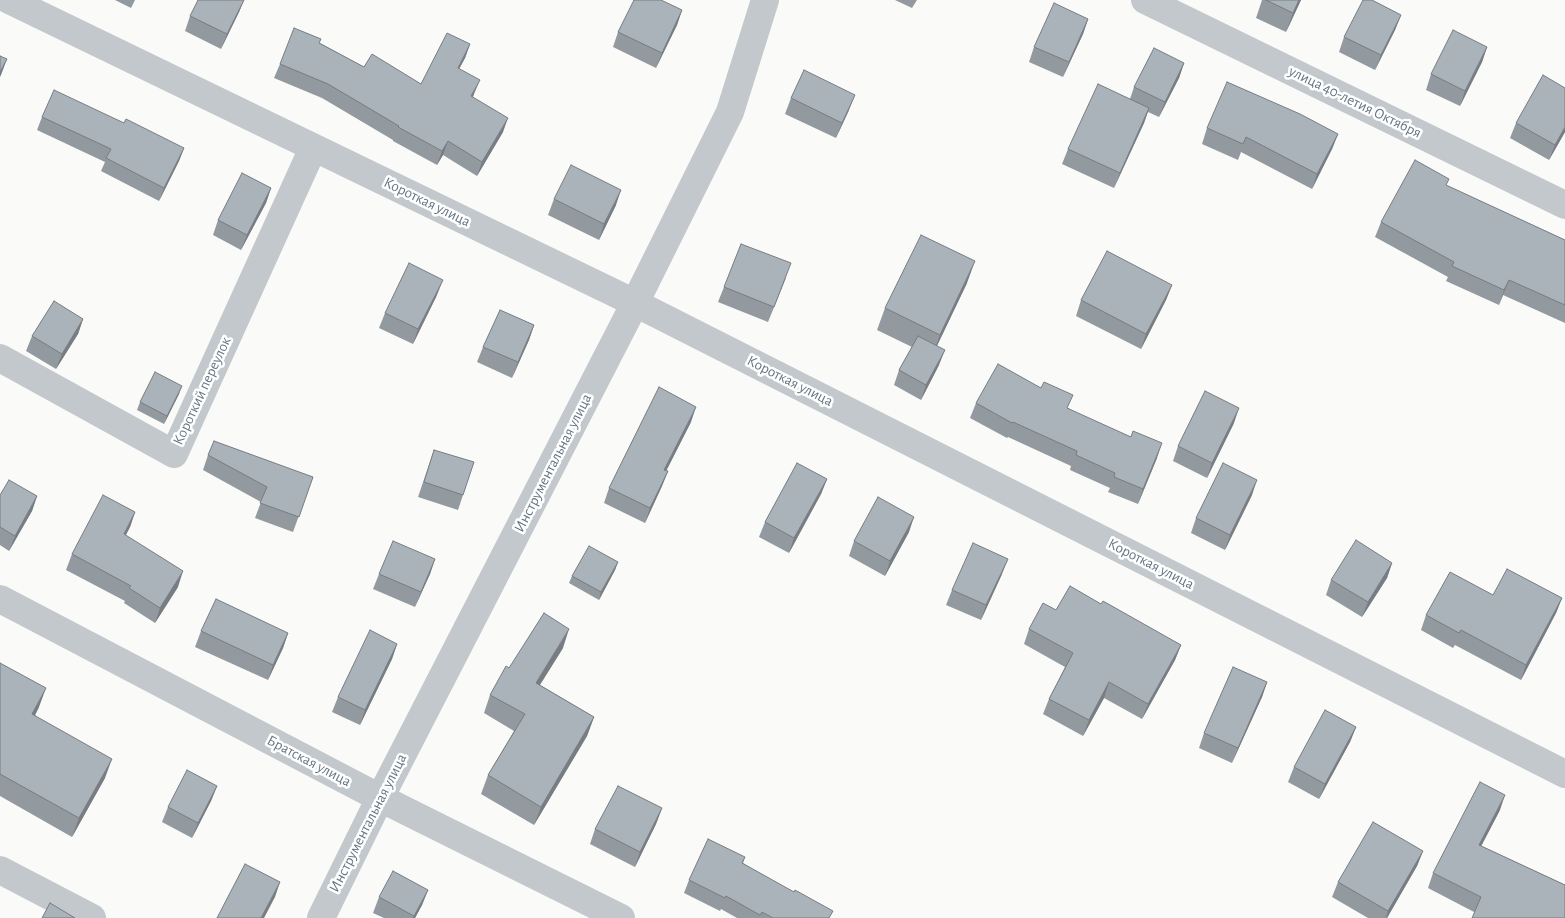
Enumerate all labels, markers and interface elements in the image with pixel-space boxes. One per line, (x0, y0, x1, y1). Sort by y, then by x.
street label: улица 40-летия Октября (1286, 62, 1424, 142)
street label: Короткая улица (381, 173, 473, 231)
street label: Короткий переулок (169, 334, 235, 448)
street label: Короткая улица (744, 352, 836, 410)
street label: Инструментальная улица (510, 391, 596, 535)
street label: Короткая улица (1105, 535, 1197, 593)
street label: Братская улица (264, 731, 354, 791)
street label: Инструментальная улица (325, 751, 411, 895)

